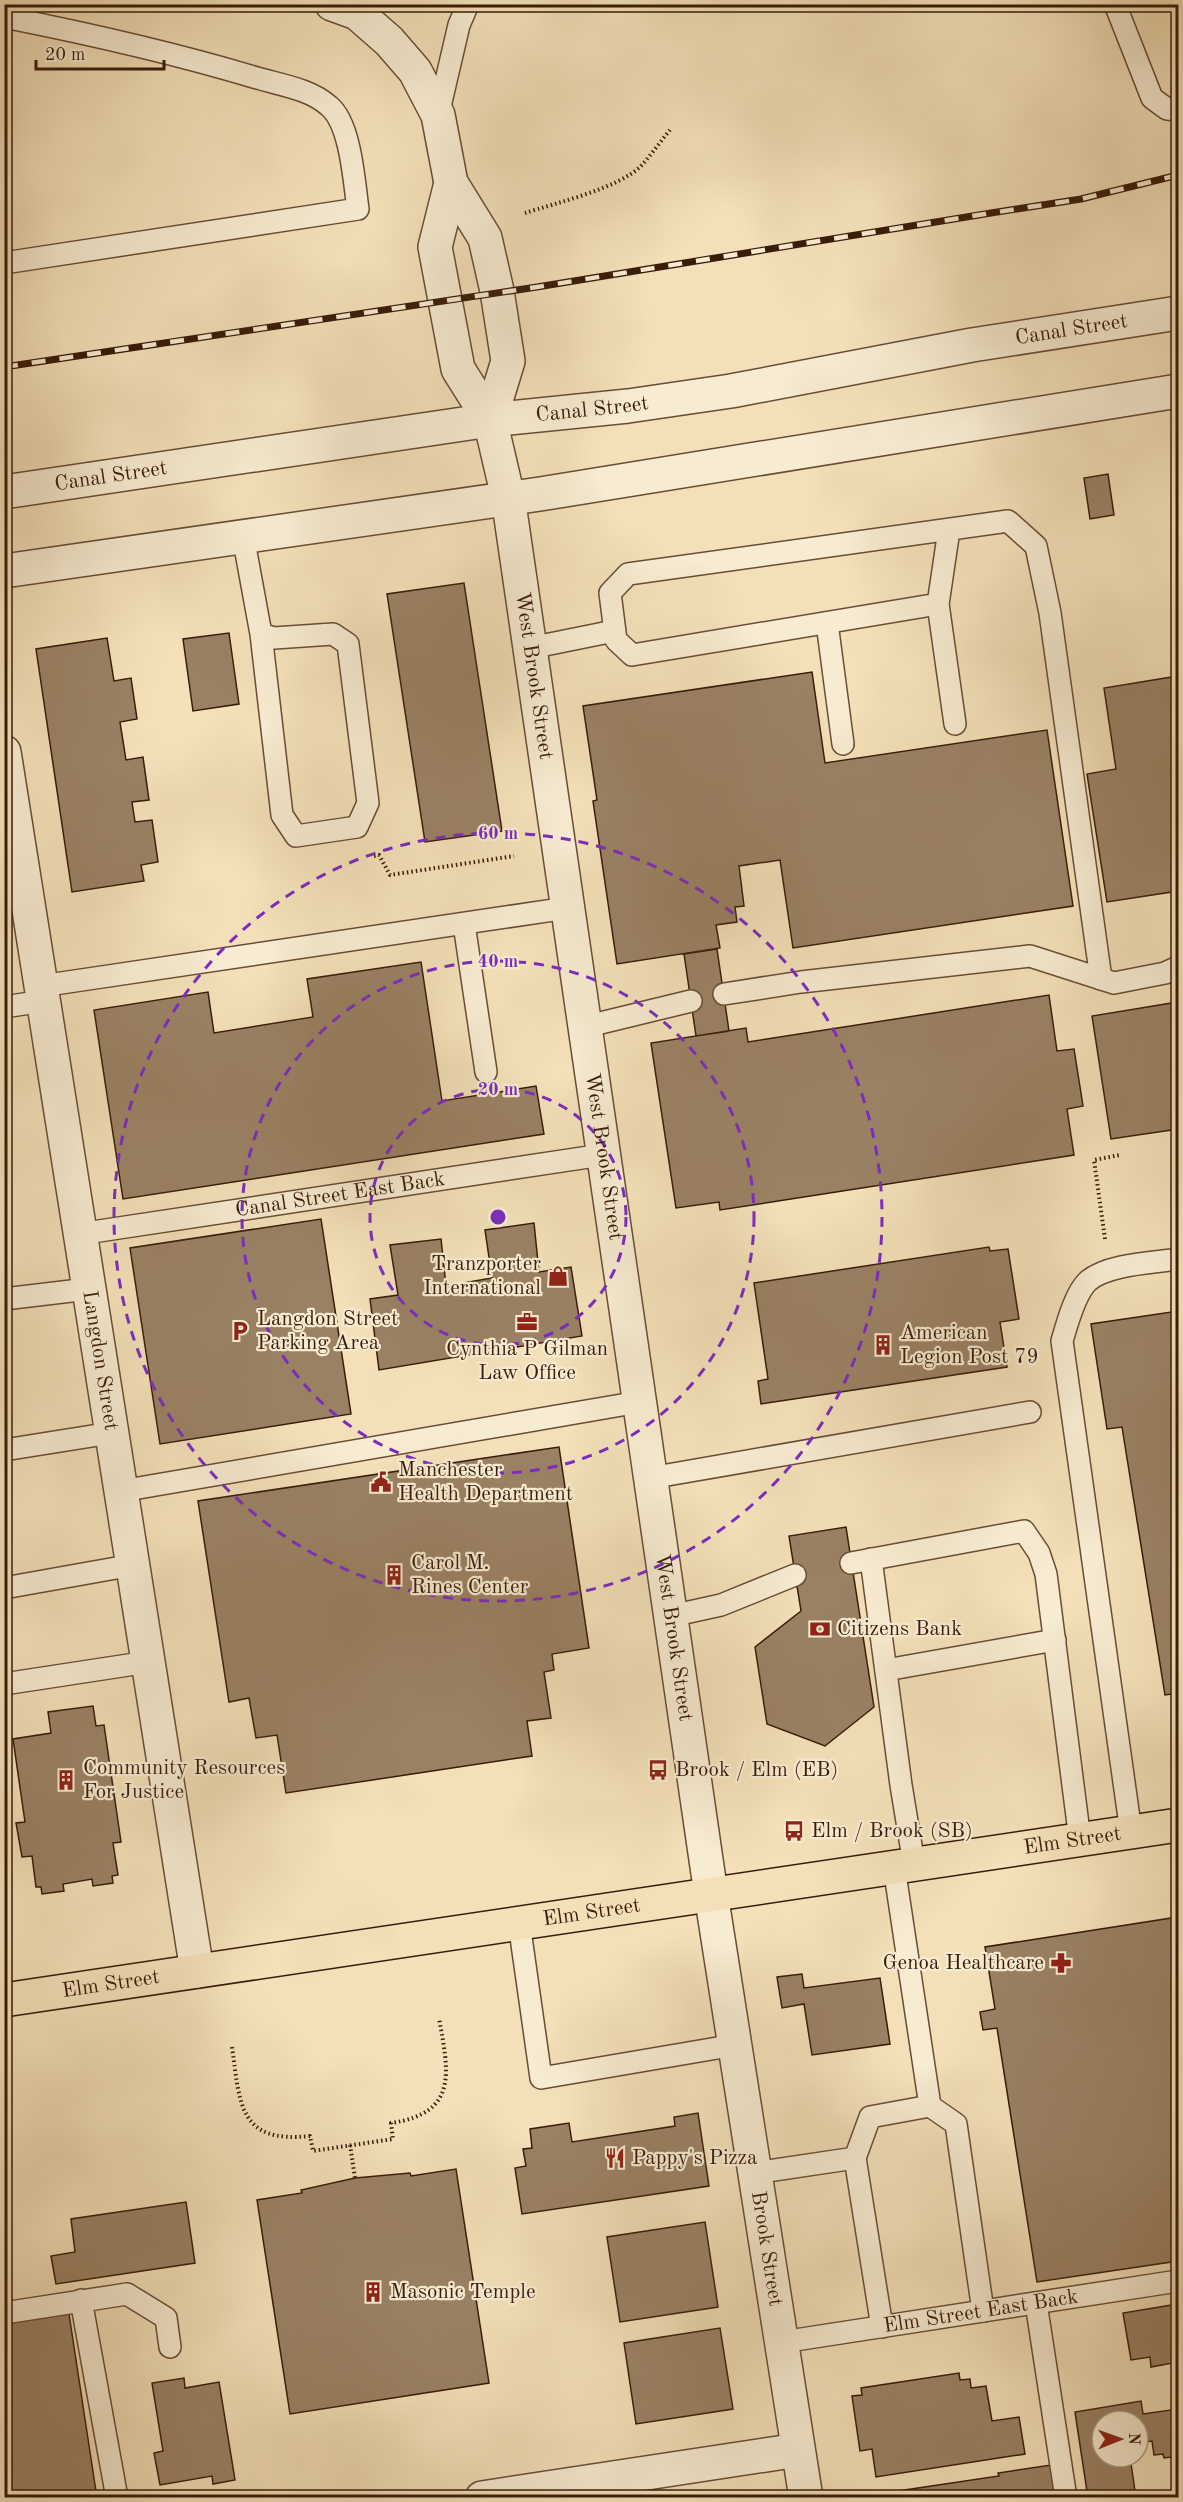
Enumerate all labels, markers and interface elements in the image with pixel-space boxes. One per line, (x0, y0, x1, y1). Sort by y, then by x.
scale bar (36, 33, 164, 71)
text: 20 m (45, 46, 85, 64)
street label: Canal Street (1014, 310, 1129, 349)
street label: Canal Street (535, 393, 650, 426)
street label: Canal Street (53, 457, 168, 495)
street label: West Brook Street (511, 591, 557, 761)
text: 60 m (478, 825, 518, 843)
text: 40 m (478, 953, 518, 971)
street label: West Brook Street (581, 1072, 626, 1242)
text: 20 m (478, 1081, 518, 1099)
street label: Canal Street East Back (234, 1168, 446, 1221)
centre of rings (488, 1207, 508, 1227)
place label: Tranzporter International (423, 1254, 541, 1299)
shop icon: Tranzporter International (546, 1264, 570, 1288)
street label: Langdon Street (79, 1289, 122, 1432)
place label: Langdon Street Parking Area (257, 1309, 398, 1354)
office icon: Cynthia P Gilman Law Office (515, 1310, 539, 1334)
parking icon: Langdon Street Parking Area (228, 1319, 252, 1343)
place label: American Legion Post 79 (900, 1323, 1039, 1368)
building icon: American Legion Post 79 (871, 1333, 895, 1357)
place label: Cynthia P Gilman Law Office (446, 1339, 608, 1384)
place label: Manchester Health Department (398, 1460, 573, 1505)
public building icon: Manchester Health Department (369, 1470, 393, 1494)
place label: Carol M. Rines Center (411, 1553, 529, 1598)
street label: West Brook Street (651, 1553, 696, 1723)
building icon: Carol M. Rines Center (382, 1563, 406, 1587)
bank icon: Citizens Bank (808, 1617, 832, 1641)
place label: Citizens Bank (837, 1619, 962, 1640)
place label: Community Resources For Justice (83, 1758, 285, 1803)
bus stop icon: Brook / Elm (EB) (646, 1758, 670, 1782)
place label: Brook / Elm (EB) (675, 1760, 838, 1781)
building icon: Community Resources For Justice (54, 1768, 78, 1792)
bus stop icon: Elm / Brook (SB) (782, 1819, 806, 1843)
place label: Elm / Brook (SB) (811, 1821, 973, 1842)
street label: Elm Street (1022, 1823, 1122, 1858)
street label: Elm Street (541, 1895, 642, 1930)
pharmacy icon: Genoa Healthcare (1049, 1951, 1073, 1975)
place label: Genoa Healthcare (882, 1953, 1044, 1974)
street label: Elm Street (61, 1966, 161, 2002)
restaurant icon: Pappy's Pizza (603, 2146, 627, 2170)
place label: Pappy's Pizza (632, 2148, 757, 2169)
street label: Brook Street (747, 2189, 786, 2308)
building icon: Masonic Temple (361, 2280, 385, 2304)
place label: Masonic Temple (390, 2282, 536, 2303)
street label: Elm Street East Back (882, 2286, 1079, 2337)
north arrow (1090, 2409, 1150, 2469)
text: N (1125, 2433, 1141, 2446)

